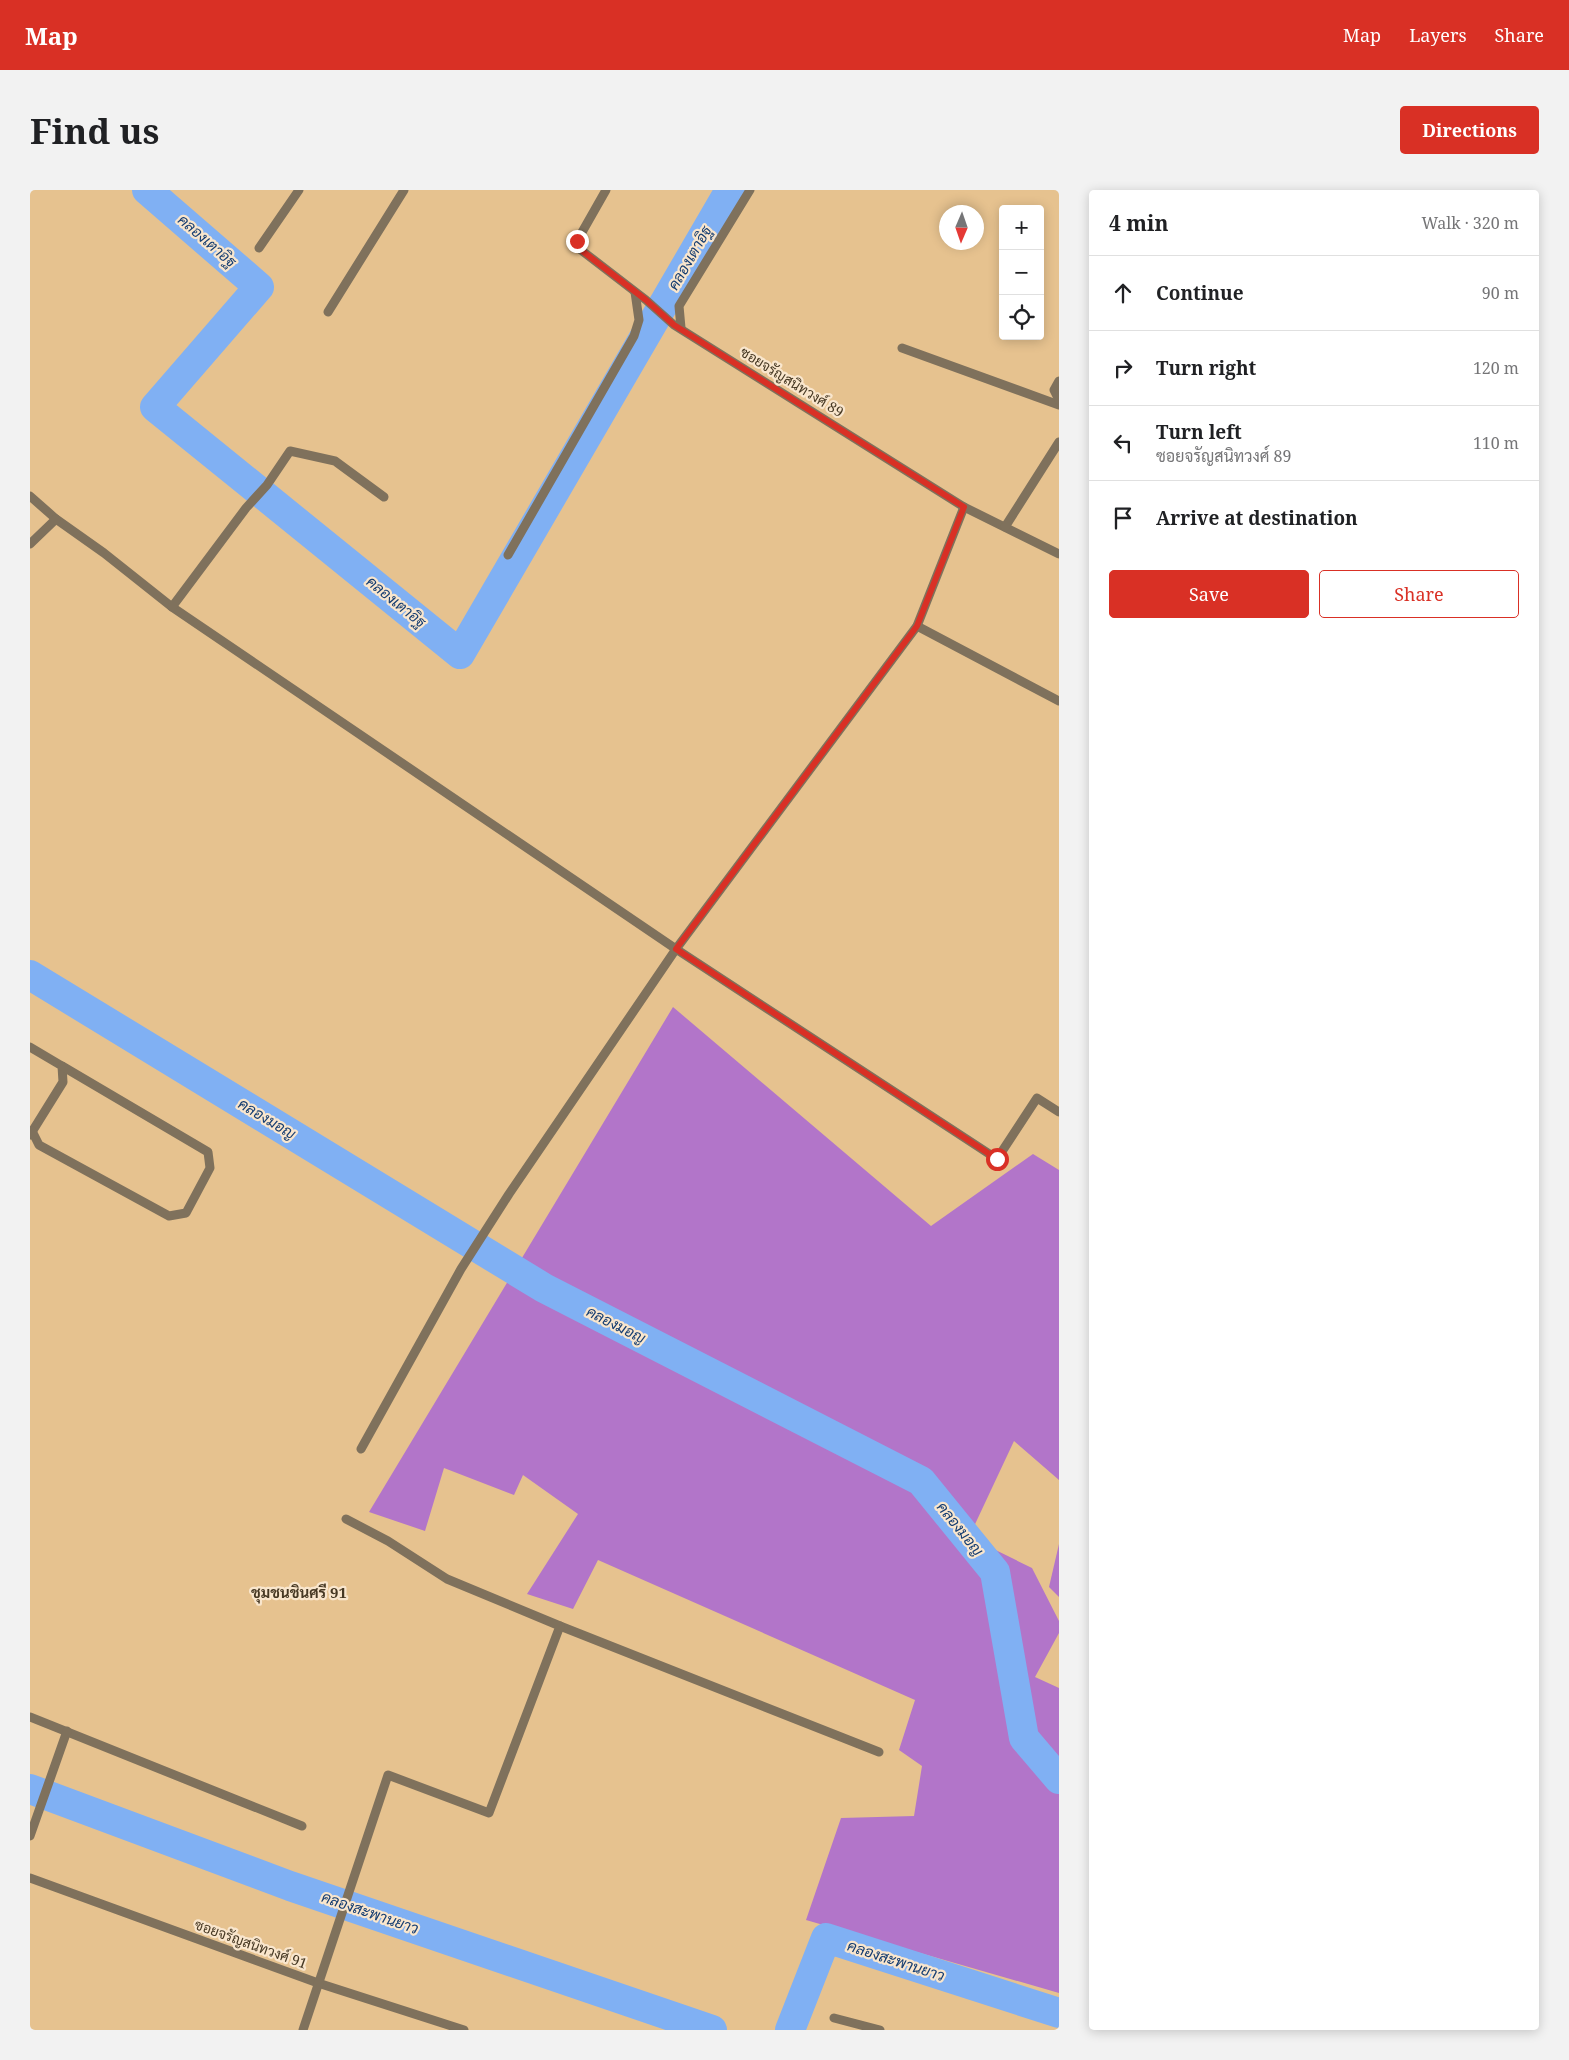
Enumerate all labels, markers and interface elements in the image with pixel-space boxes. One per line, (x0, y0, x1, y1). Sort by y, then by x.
text: Map (25, 19, 78, 52)
text: Map (1343, 23, 1381, 47)
text: Layers (1409, 23, 1467, 47)
text: Share (1495, 23, 1544, 47)
button: Directions (1400, 106, 1539, 154)
text: Find us (30, 107, 159, 154)
north arrow (939, 205, 984, 250)
map controls (999, 205, 1044, 340)
button: + (999, 205, 1044, 250)
water label: คลองเตาอิฐ (174, 209, 242, 273)
text: 4 min (1109, 209, 1168, 237)
text: Walk · 320 m (1422, 212, 1519, 234)
water label: คลองเตาอิฐ (663, 221, 717, 294)
route end (566, 230, 589, 253)
button: − (999, 250, 1044, 295)
icon: ahead (1109, 279, 1137, 307)
text: Continue (1156, 280, 1244, 306)
text: 90 m (1482, 282, 1519, 304)
button: locate (999, 295, 1044, 340)
street label: ซอยจรัญสนิทวงศ์ 89 (737, 342, 848, 421)
icon: right (1109, 354, 1137, 382)
text: Turn right (1156, 355, 1256, 381)
text: 120 m (1473, 357, 1519, 379)
text: Turn left (1156, 419, 1242, 445)
icon: left (1109, 429, 1137, 457)
text: 110 m (1473, 432, 1519, 454)
text: ซอยจรัญสนิทวงศ์ 89 (1156, 445, 1291, 467)
icon: arrive (1109, 504, 1137, 532)
text: Arrive at destination (1156, 505, 1358, 531)
button: Save (1109, 570, 1309, 618)
button: Share (1319, 570, 1519, 618)
water label: คลองเตาอิฐ (362, 571, 431, 633)
water label: คลองมอญ (235, 1093, 300, 1143)
route start (986, 1148, 1009, 1171)
water label: คลองมอญ (583, 1301, 650, 1348)
water label: คลองมอญ (933, 1497, 989, 1560)
district label: ชุมชนชินศรี 91 (251, 1582, 347, 1604)
water label: คลองสะพานยาว (319, 1886, 422, 1938)
street label: ซอยจรัญสนิทวงศ์ 91 (192, 1914, 310, 1973)
water label: คลองสะพานยาว (845, 1935, 948, 1985)

